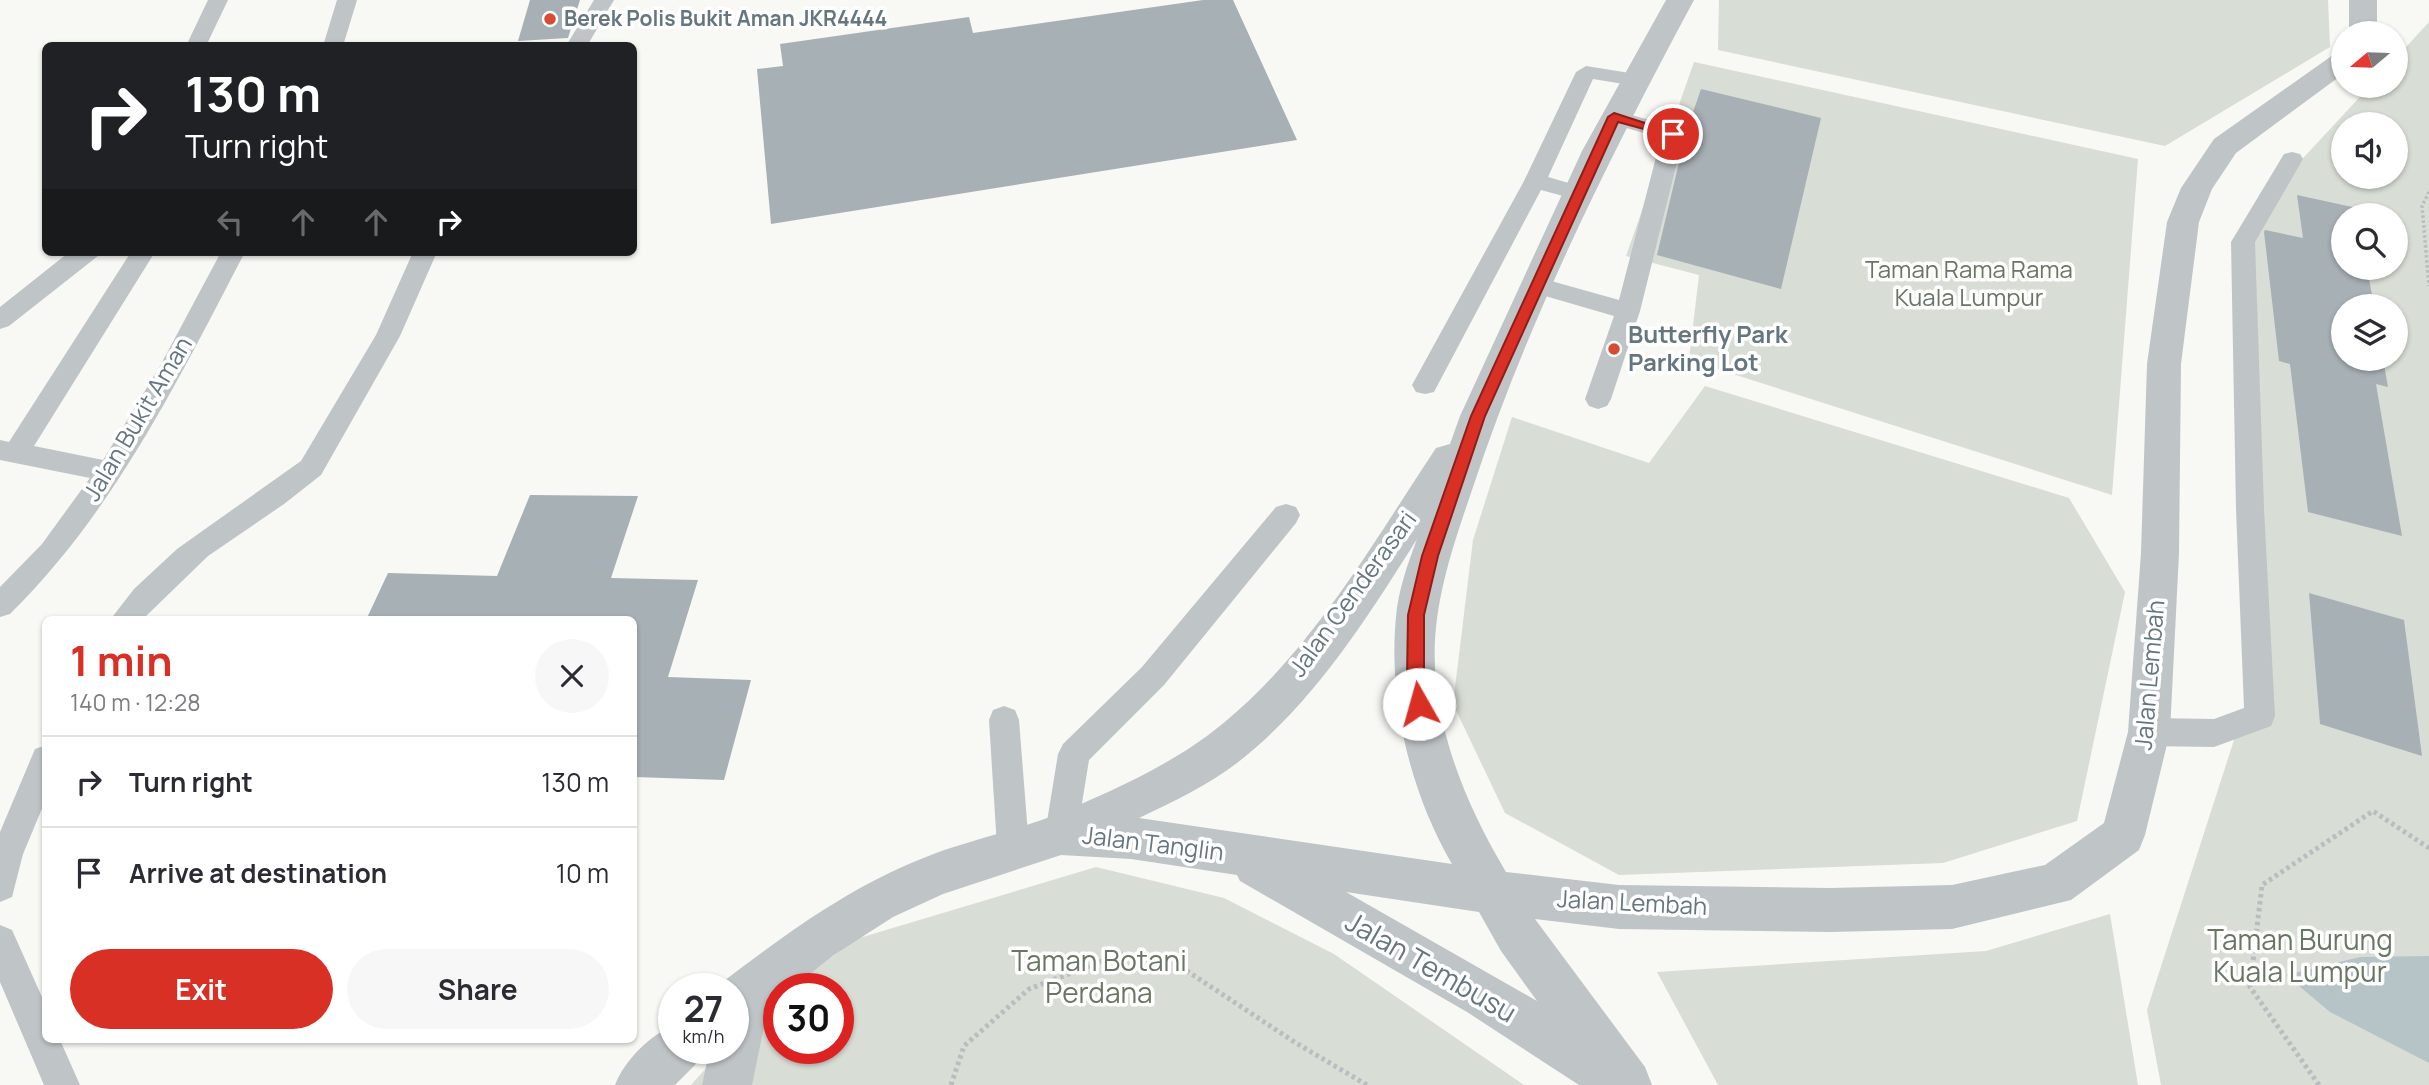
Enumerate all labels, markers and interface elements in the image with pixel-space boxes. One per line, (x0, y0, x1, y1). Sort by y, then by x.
place label: Berek Polis Bukit Aman JKR4444 (564, 4, 887, 32)
marker: Berek Polis Bukit Aman JKR4444 (542, 11, 558, 27)
north arrow (2331, 21, 2408, 98)
map controls (2331, 21, 2408, 371)
text: 130 m (185, 60, 321, 127)
icon: right (70, 70, 161, 161)
pin (1643, 104, 1703, 164)
button: sound (2331, 112, 2408, 189)
icon: arrive (1654, 115, 1692, 153)
text: Turn right (185, 124, 328, 168)
icon: left (211, 203, 249, 241)
icon: ahead (284, 203, 322, 241)
icon: ahead (357, 203, 395, 241)
icon: right (430, 203, 468, 241)
button: search (2331, 203, 2408, 280)
park label: Taman Rama Rama Kuala Lumpur (1865, 252, 2073, 313)
button: layers (2331, 294, 2408, 371)
place label: Butterfly Park Parking Lot (1628, 317, 1789, 378)
street label: Jalan Bukit Aman (75, 330, 199, 507)
marker: Butterfly Park Parking Lot (1606, 341, 1622, 357)
street label: Jalan Cenderasari (1280, 504, 1423, 683)
street label: Jalan Lembah (2126, 598, 2172, 751)
text: 1 min (70, 631, 173, 689)
button: close (535, 639, 609, 713)
position arrow (1382, 667, 1456, 741)
text: 140 m · 12:28 (70, 686, 201, 718)
icon: right (70, 763, 108, 801)
text: Turn right (129, 764, 253, 800)
text: 130 m (541, 764, 609, 800)
street label: Jalan Tanglin (1081, 817, 1226, 868)
icon: arrive (70, 854, 108, 892)
text: Arrive at destination (129, 855, 387, 891)
text: 10 m (556, 855, 609, 891)
street label: Jalan Lembah (1556, 881, 1708, 922)
street label: Jalan Tembusu (1339, 902, 1524, 1030)
park label: Taman Burung Kuala Lumpur (2207, 920, 2393, 990)
park label: Taman Botani Perdana (1011, 941, 1187, 1011)
button: Exit (70, 949, 333, 1029)
button: Share (347, 949, 609, 1029)
speed limit sign: 30 (763, 973, 854, 1064)
text: 27 (684, 985, 723, 1033)
text: km/h (683, 1024, 724, 1048)

